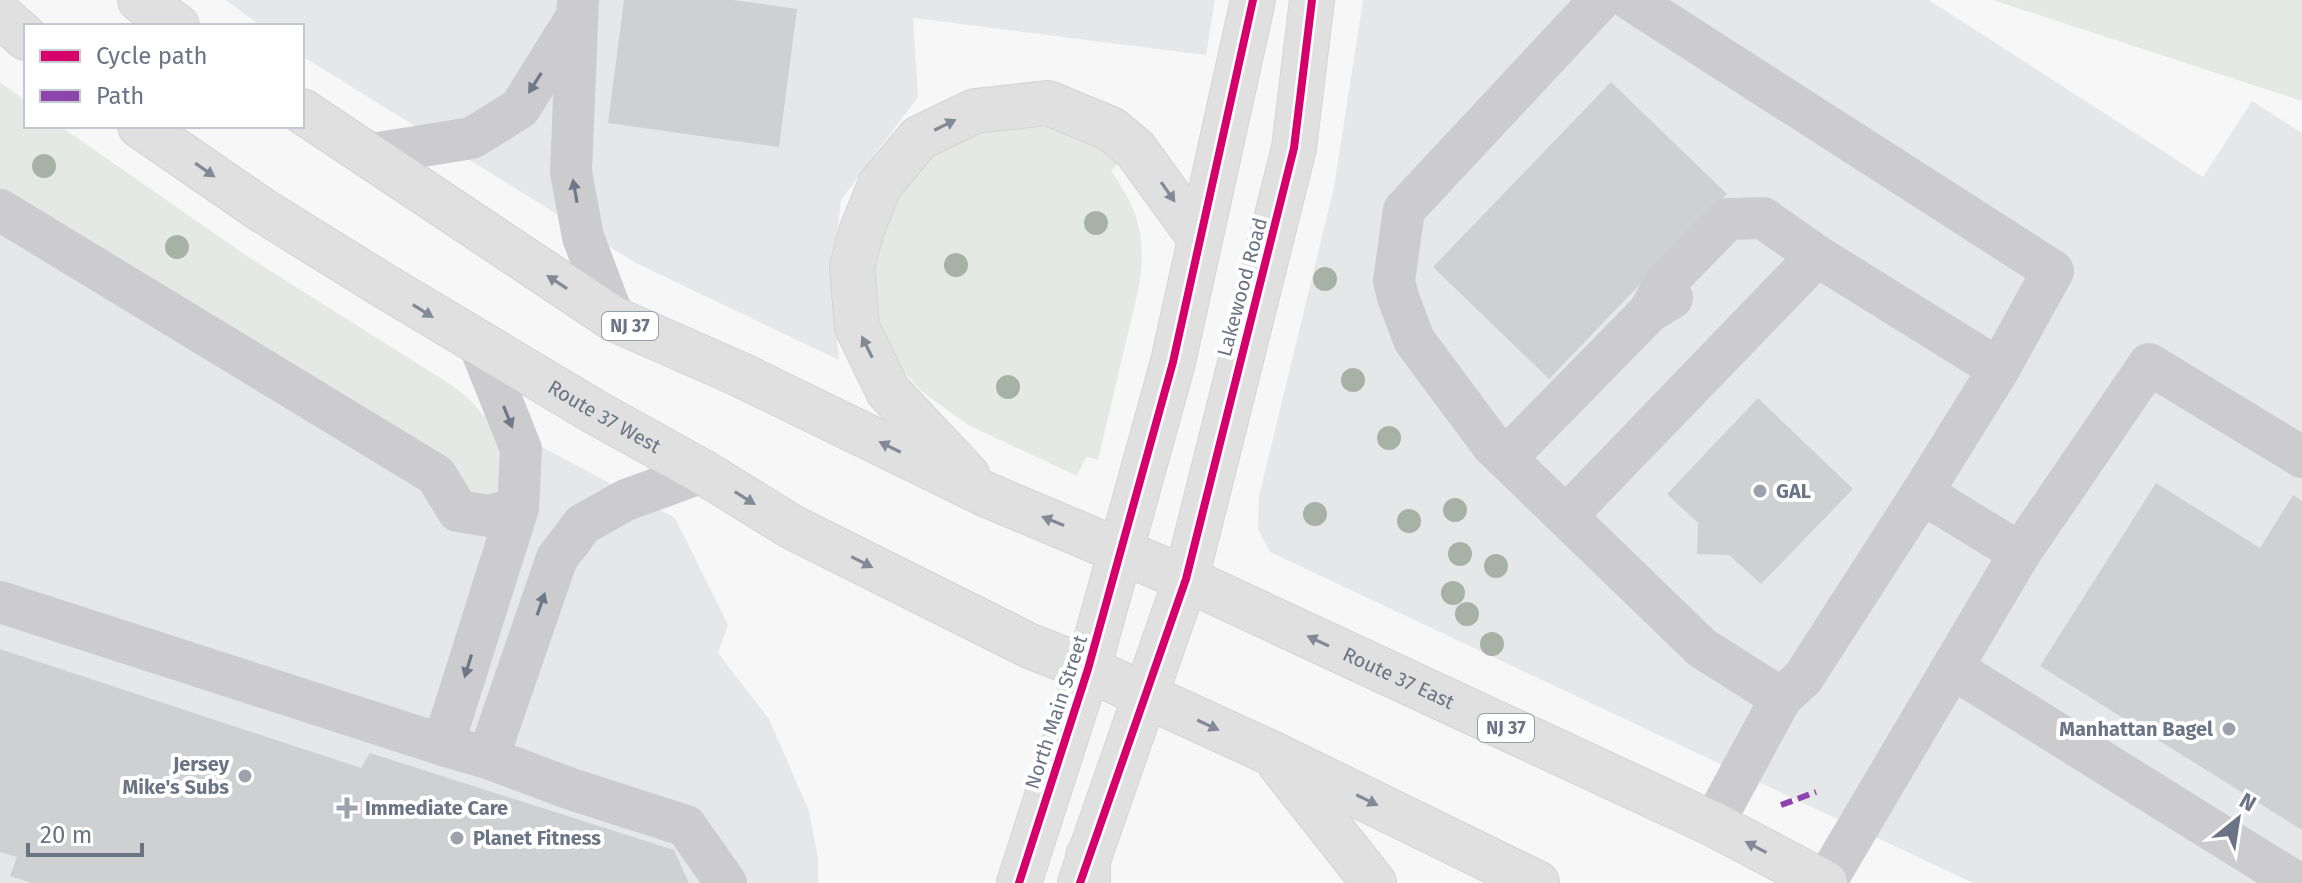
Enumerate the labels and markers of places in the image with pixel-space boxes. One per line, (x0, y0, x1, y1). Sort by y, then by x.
place label: GAL (1776, 479, 1811, 503)
marker: GAL (1751, 482, 1769, 500)
place label: Manhattan Bagel (2059, 717, 2213, 741)
marker: Manhattan Bagel (2220, 720, 2238, 738)
place label: Jersey Mike's Subs (123, 752, 230, 799)
marker: Jersey Mike's Subs (236, 767, 254, 785)
place label: Immediate Care (365, 796, 508, 820)
marker: Immediate Care (336, 797, 358, 819)
place label: Planet Fitness (473, 826, 601, 850)
marker: Planet Fitness (448, 829, 466, 847)

